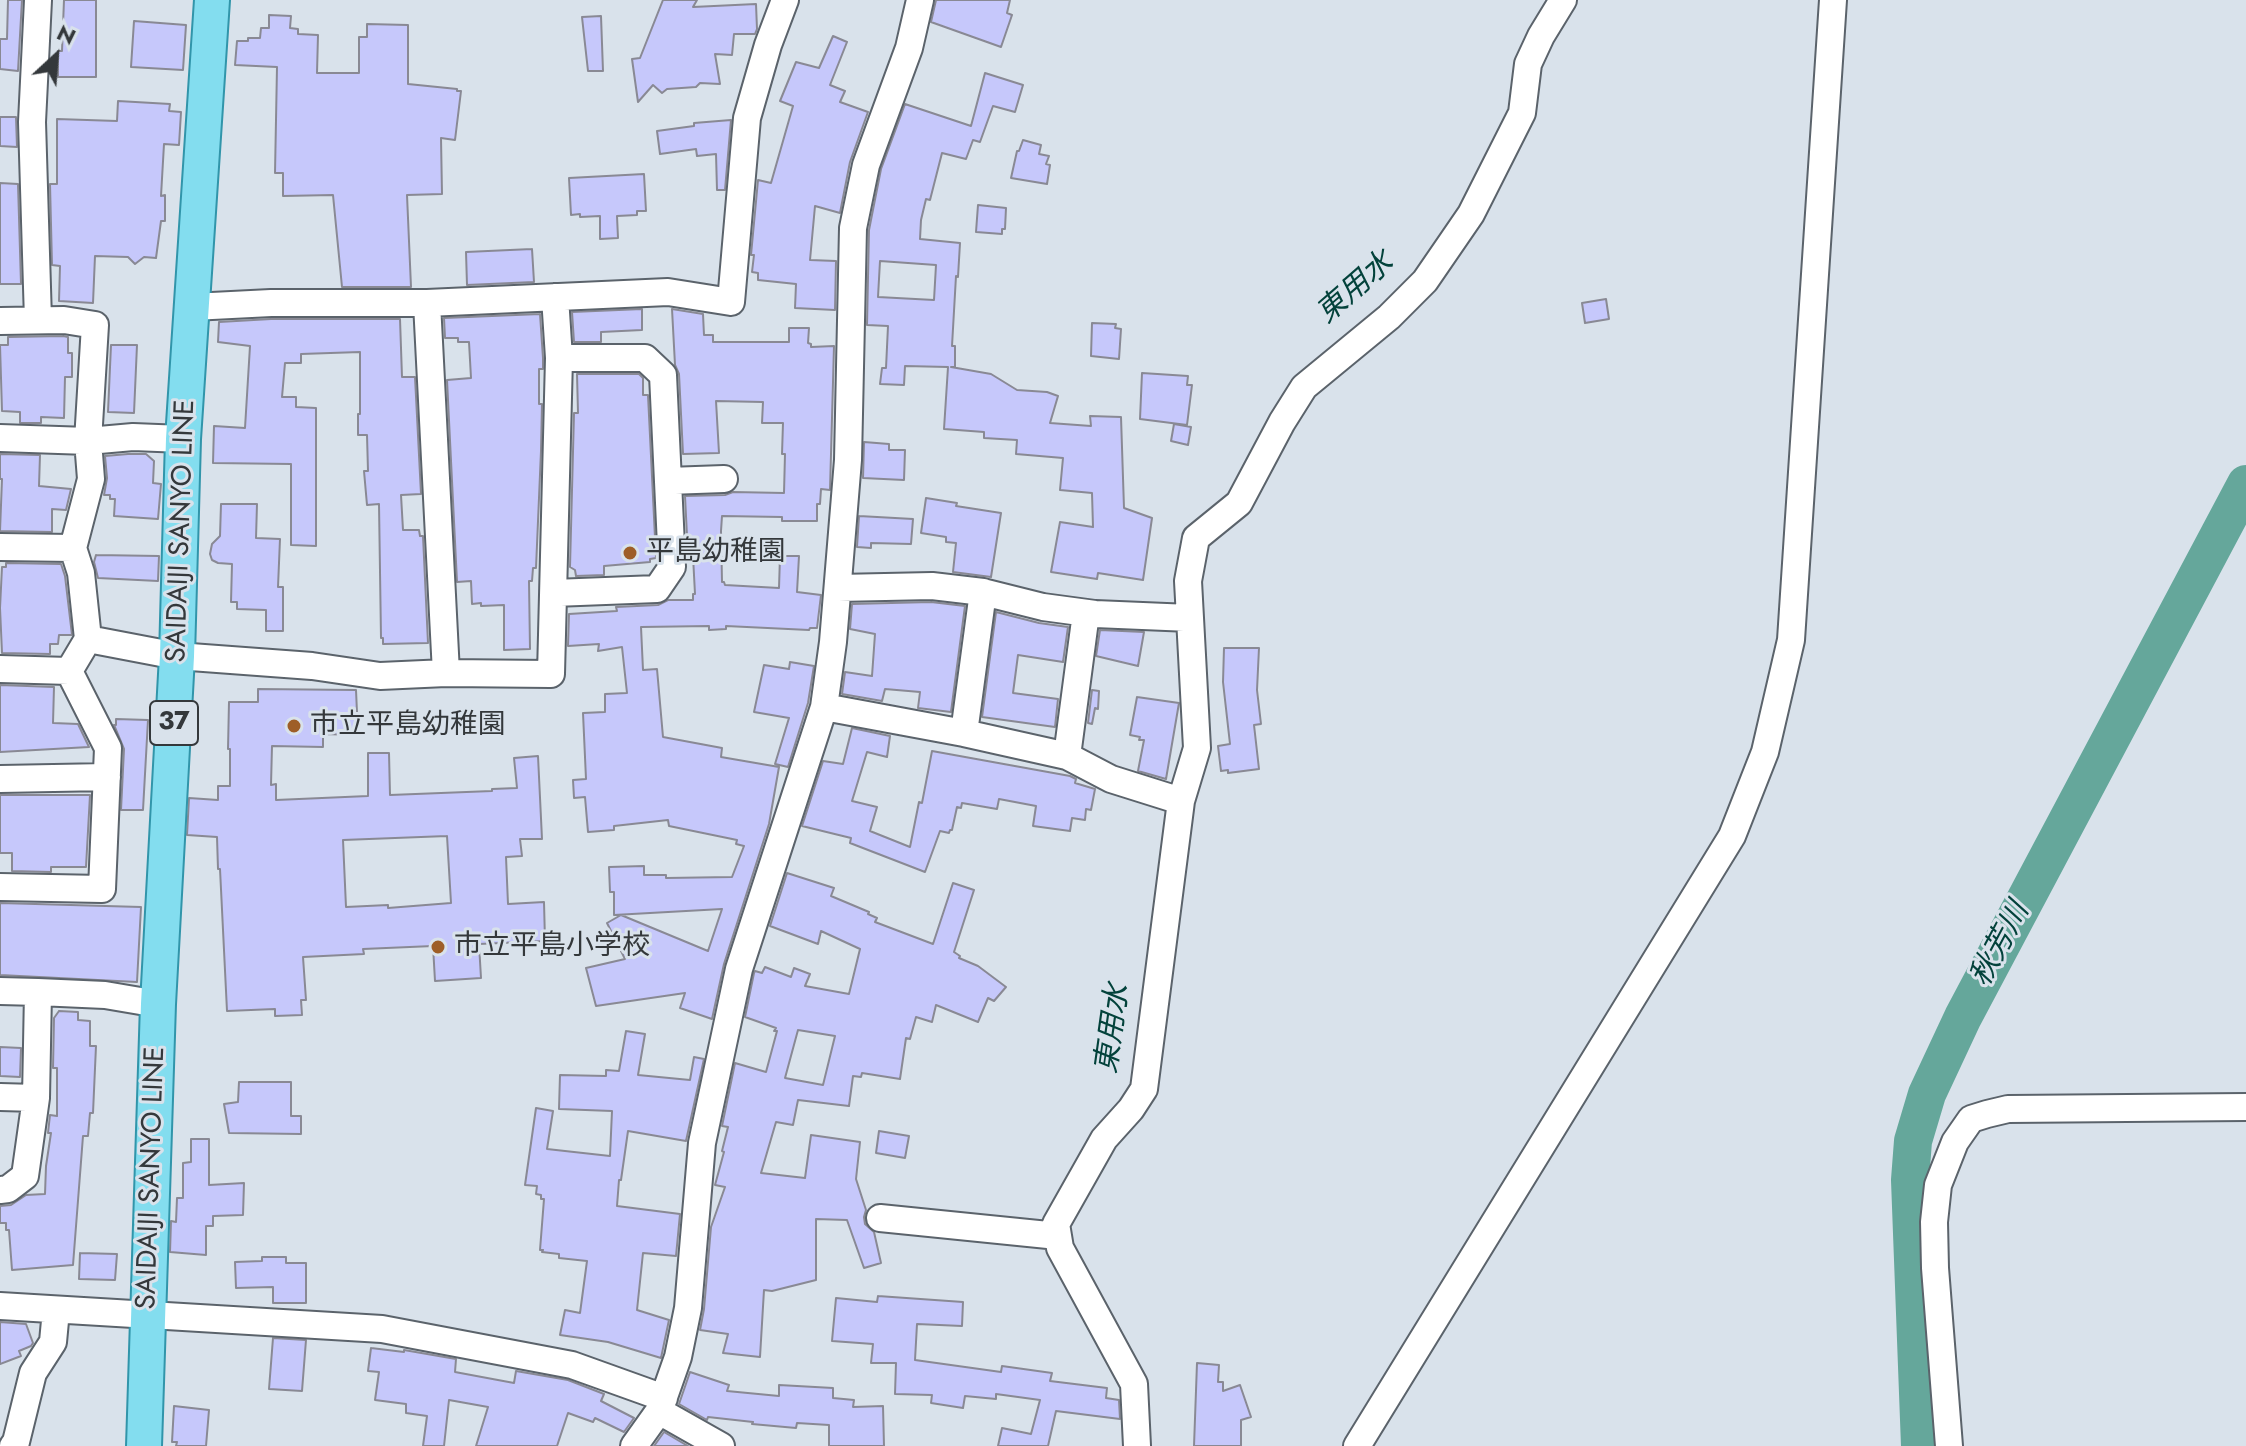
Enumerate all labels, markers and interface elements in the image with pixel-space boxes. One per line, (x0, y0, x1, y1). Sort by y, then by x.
north arrow (16, 16, 96, 96)
text: N (52, 16, 81, 53)
water label: 東用水 (1310, 246, 1402, 332)
street label: SAIDAIJI SANYO LINE (161, 399, 203, 663)
place label: 平島幼稚園 (646, 536, 786, 570)
marker: 平島幼稚園 (621, 544, 639, 562)
road number: 37 (150, 701, 198, 745)
place label: 市立平島幼稚園 (310, 709, 506, 743)
marker: 市立平島幼稚園 (285, 717, 303, 735)
water label: 秋芳川 (1964, 897, 2038, 993)
place label: 市立平島小学校 (454, 930, 650, 964)
marker: 市立平島小学校 (429, 938, 447, 956)
water label: 東用水 (1090, 982, 1138, 1076)
street label: SAIDAIJI SANYO LINE (131, 1046, 173, 1310)

